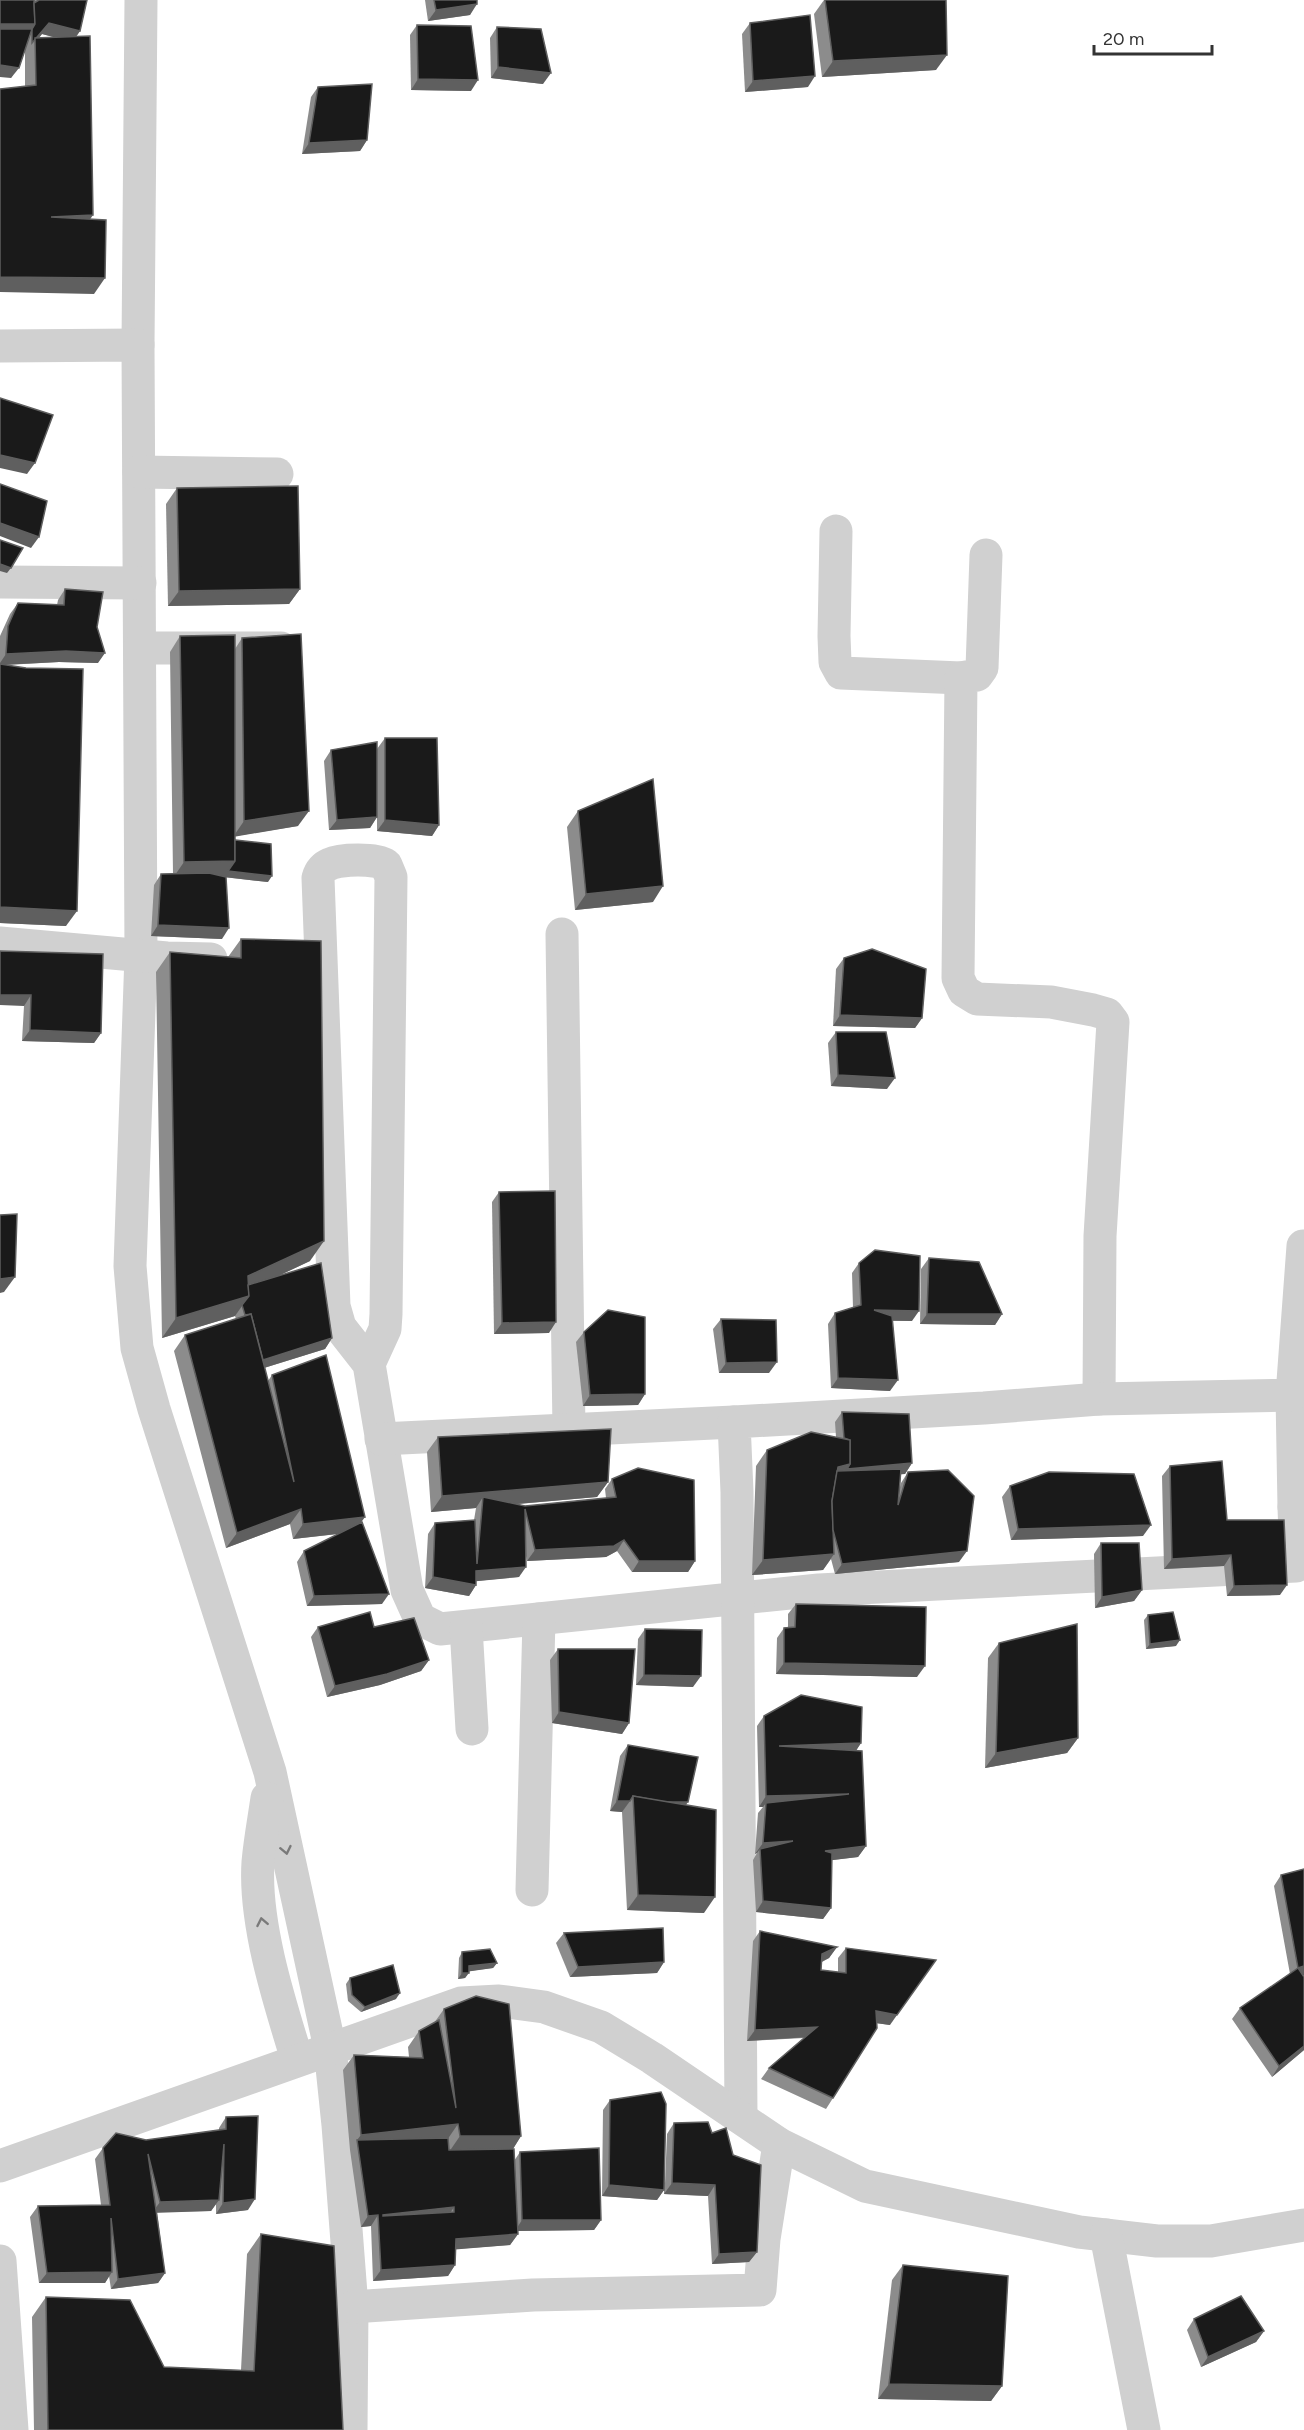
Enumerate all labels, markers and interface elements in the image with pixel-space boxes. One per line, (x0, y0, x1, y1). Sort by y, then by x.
scale bar (1094, 18, 1212, 56)
text: 20 m (1103, 28, 1144, 50)
one-way arrow (279, 1845, 292, 1855)
one-way arrow (256, 1917, 269, 1927)

